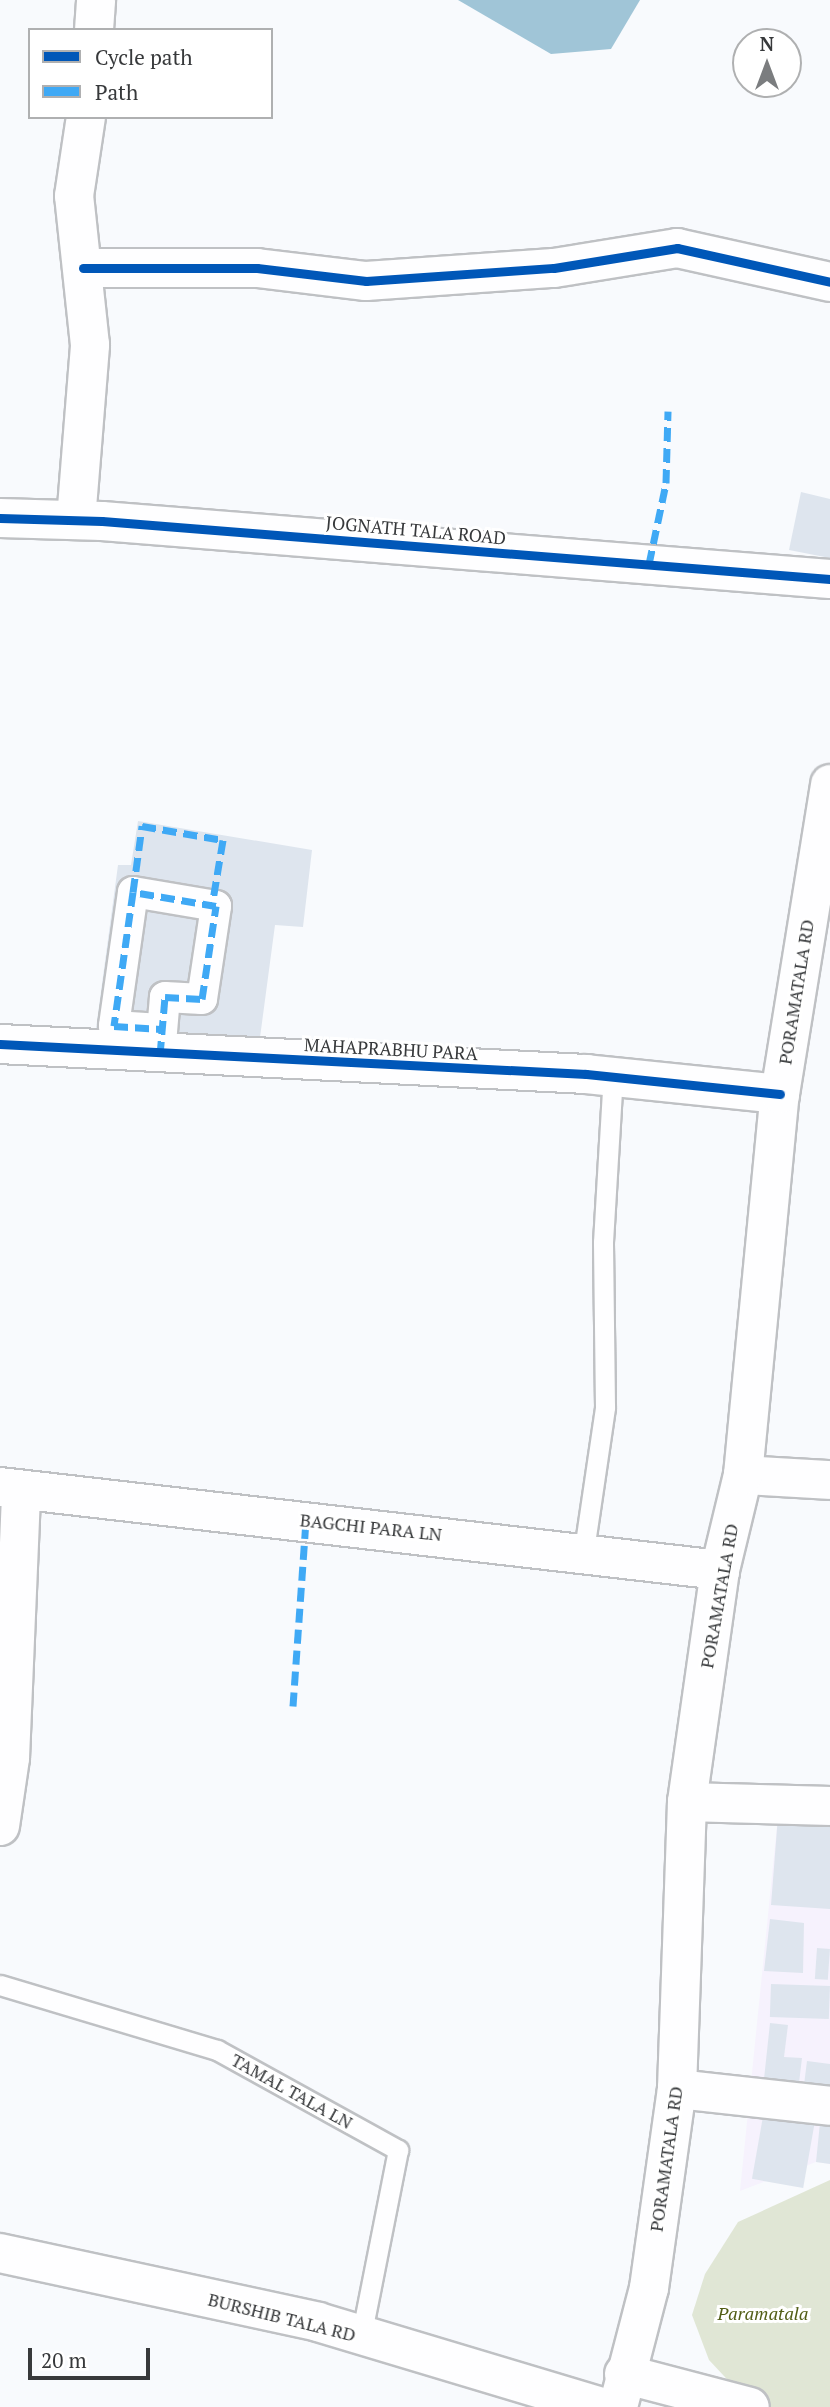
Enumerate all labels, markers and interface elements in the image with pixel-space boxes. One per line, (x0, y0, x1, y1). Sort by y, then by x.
legend (28, 28, 273, 119)
north arrow (732, 28, 802, 98)
text: N (760, 31, 774, 56)
text: Cycle path (95, 43, 193, 71)
text: Path (95, 78, 138, 106)
street label: JOGNATH TALA ROAD (325, 511, 507, 549)
street label: PORAMATALA RD (774, 918, 818, 1066)
street label: MAHAPRABHU PARA (304, 1034, 478, 1064)
street label: BAGCHI PARA LN (299, 1509, 443, 1545)
street label: PORAMATALA RD (696, 1522, 742, 1670)
street label: TAMAL TALA LN (227, 2049, 357, 2133)
street label: PORAMATALA RD (645, 2085, 687, 2233)
street label: BURSHIB TALA RD (206, 2288, 358, 2346)
park label: Paramatala (718, 2302, 808, 2324)
scale bar (32, 2334, 154, 2378)
text: 20 m (41, 2346, 87, 2374)

